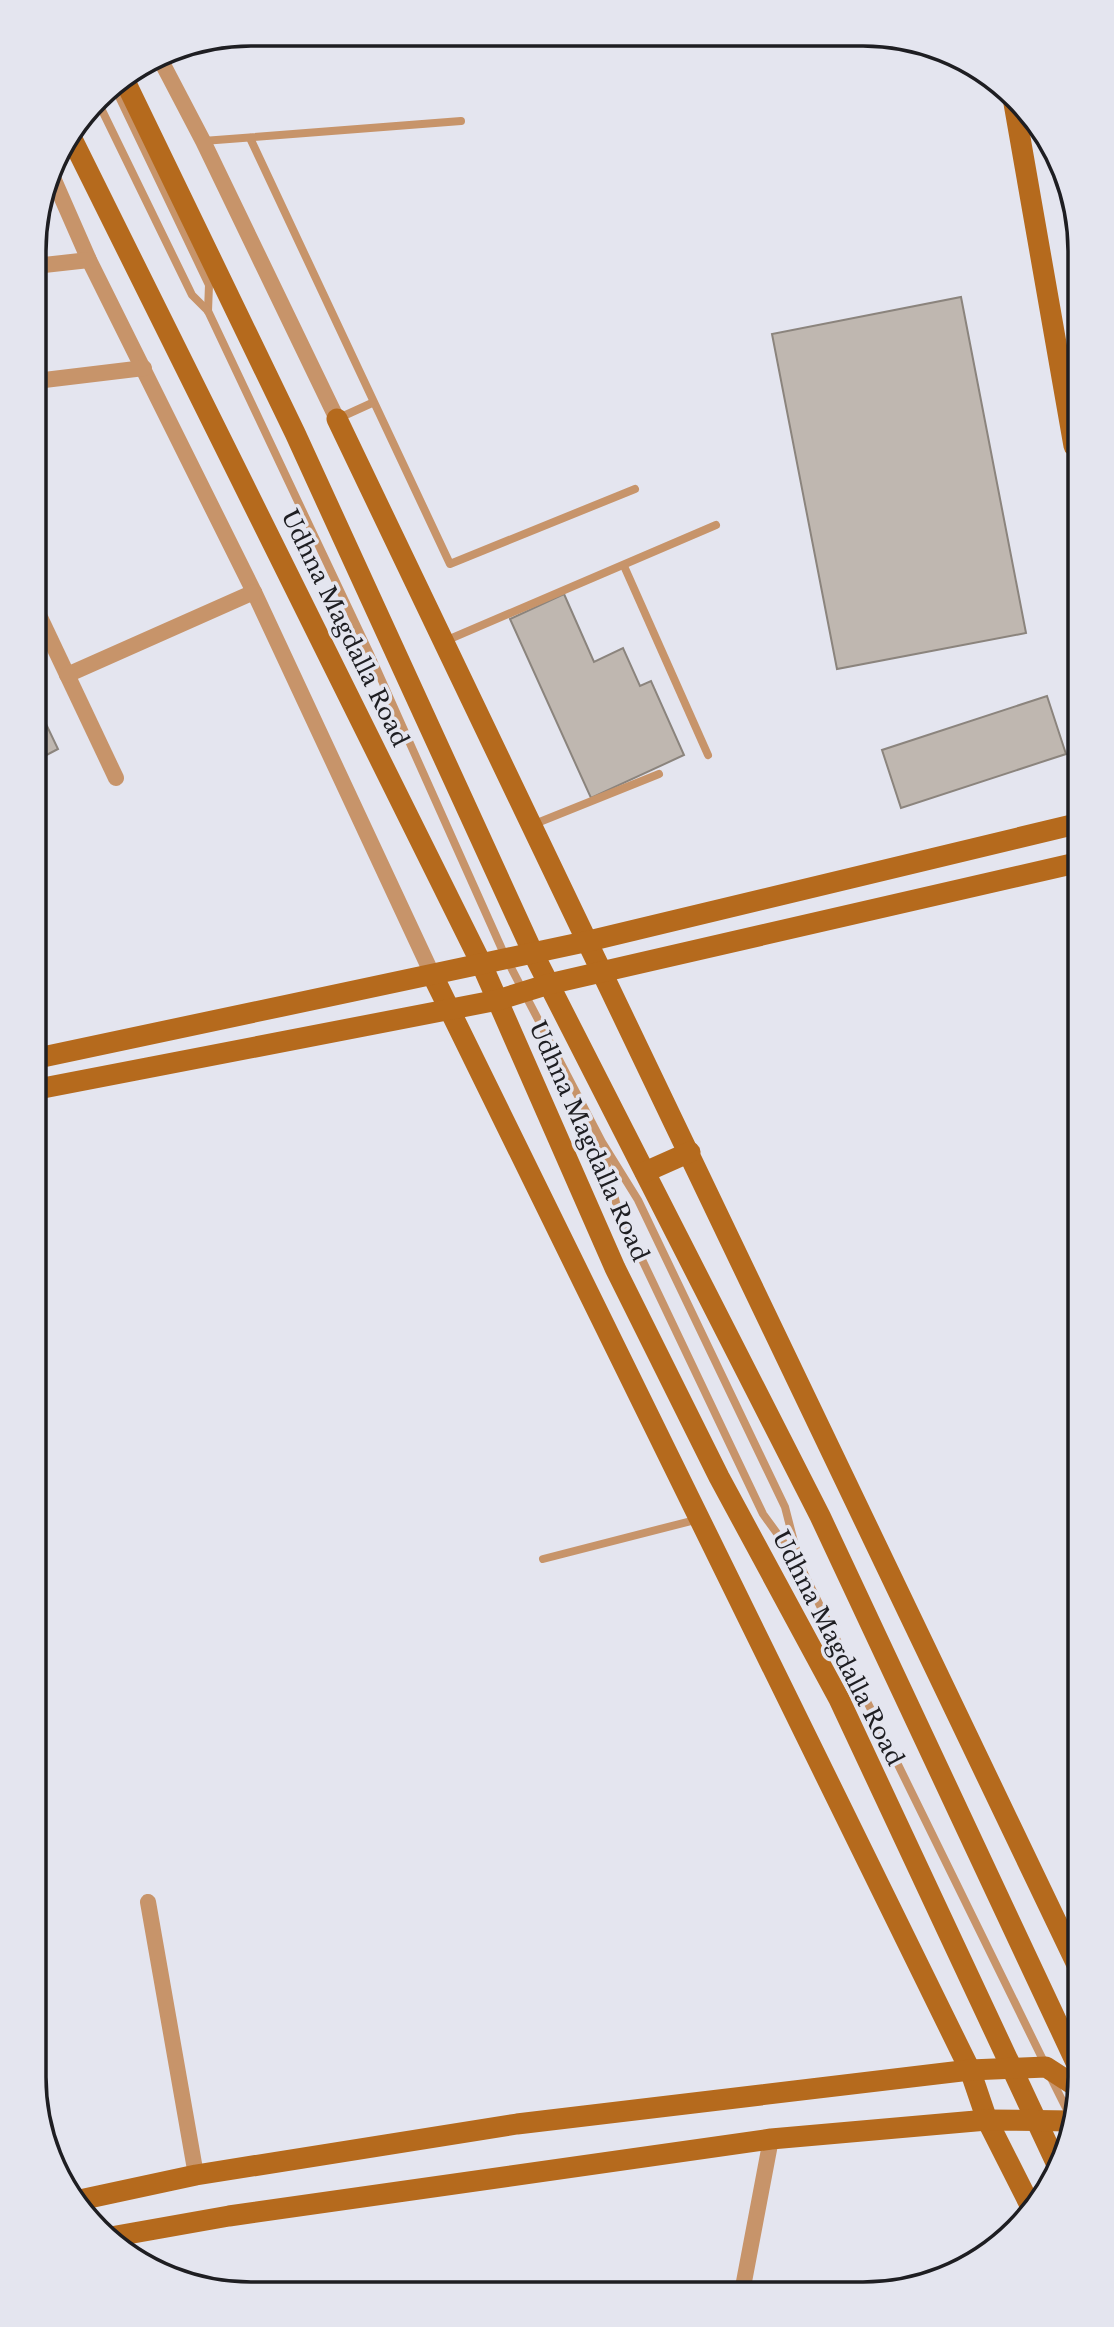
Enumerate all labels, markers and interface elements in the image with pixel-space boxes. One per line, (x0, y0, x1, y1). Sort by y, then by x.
street label: Udhna Magdalla Road (275, 505, 415, 751)
street label: Udhna Magdalla Road (523, 1016, 655, 1266)
street label: Udhna Magdalla Road (766, 1526, 910, 1770)

